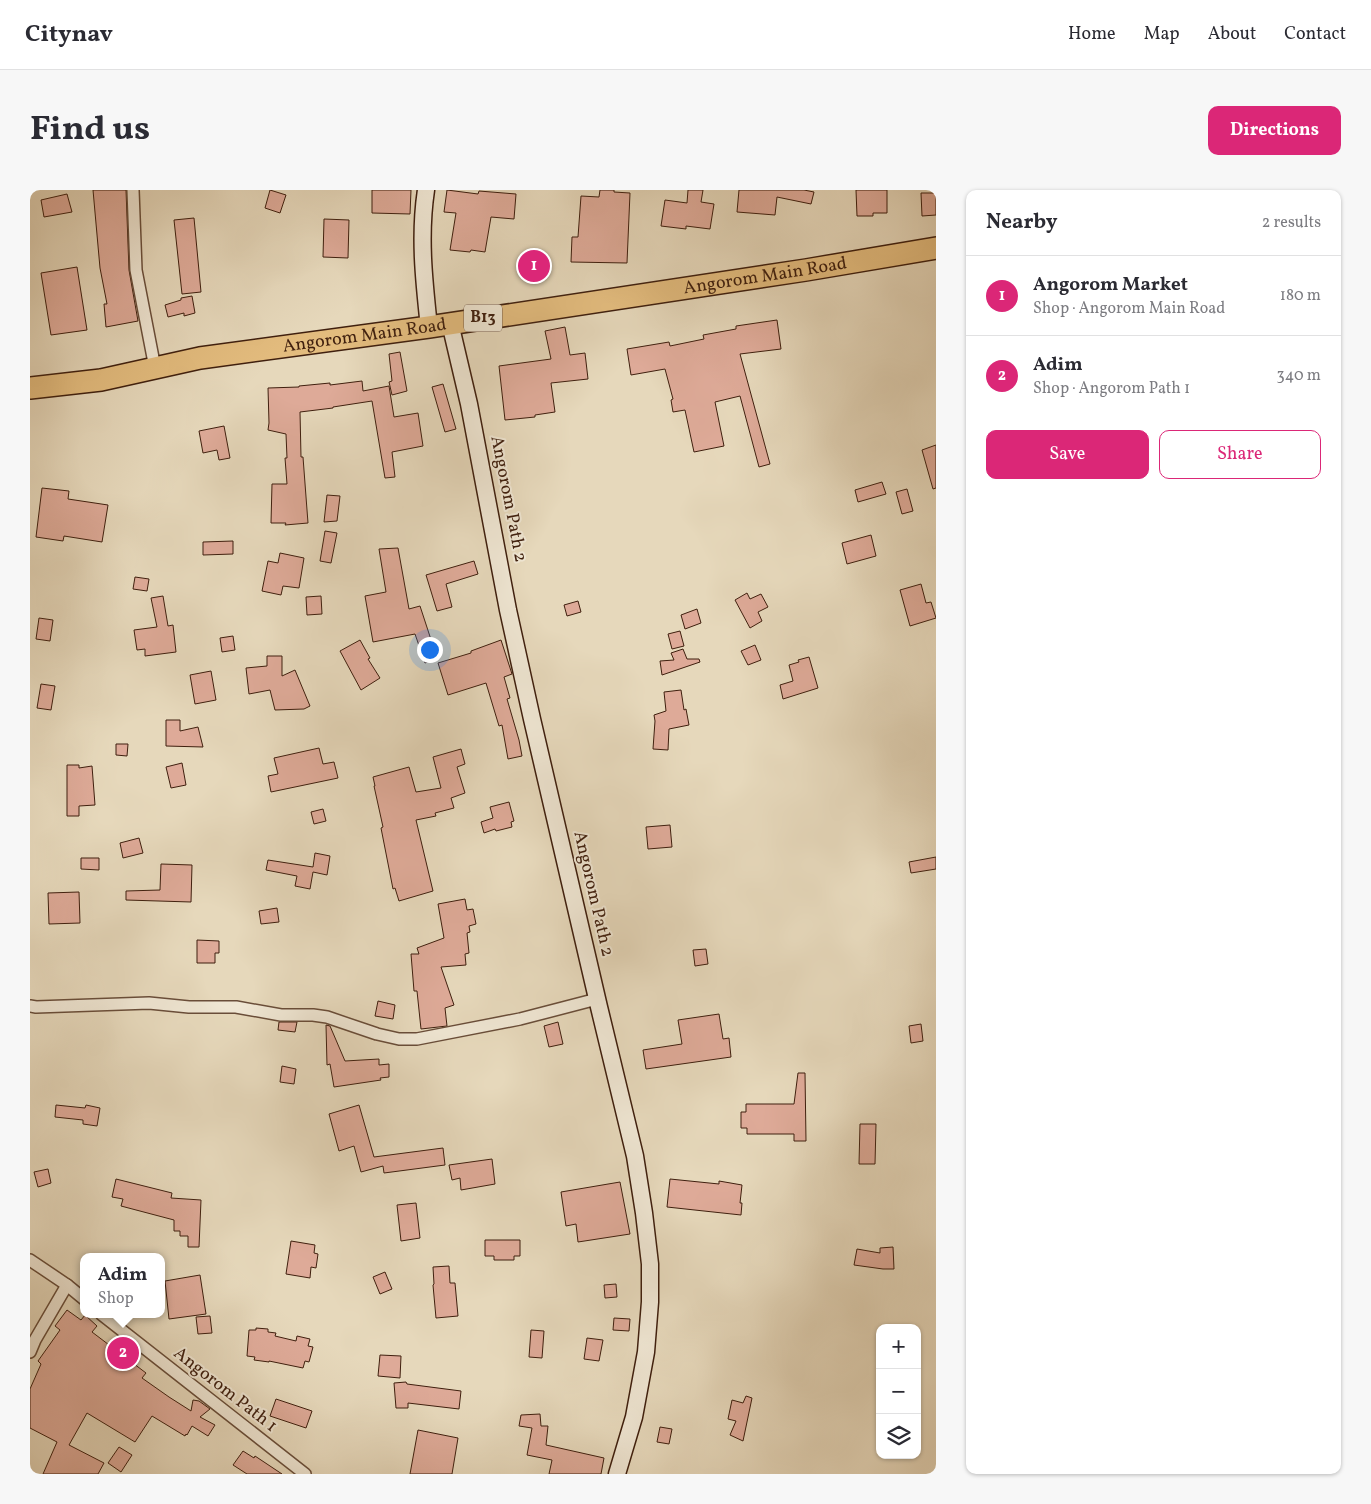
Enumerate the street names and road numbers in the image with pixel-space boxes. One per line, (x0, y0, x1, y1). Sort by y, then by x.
street label: Angorom Main Road (682, 251, 849, 301)
road number: B13 (464, 305, 502, 332)
street label: Angorom Main Road (281, 312, 448, 359)
street label: Angorom Path 2 (483, 434, 533, 564)
street label: Angorom Path 2 (566, 829, 620, 959)
street label: Angorom Path 1 (168, 1341, 282, 1439)

